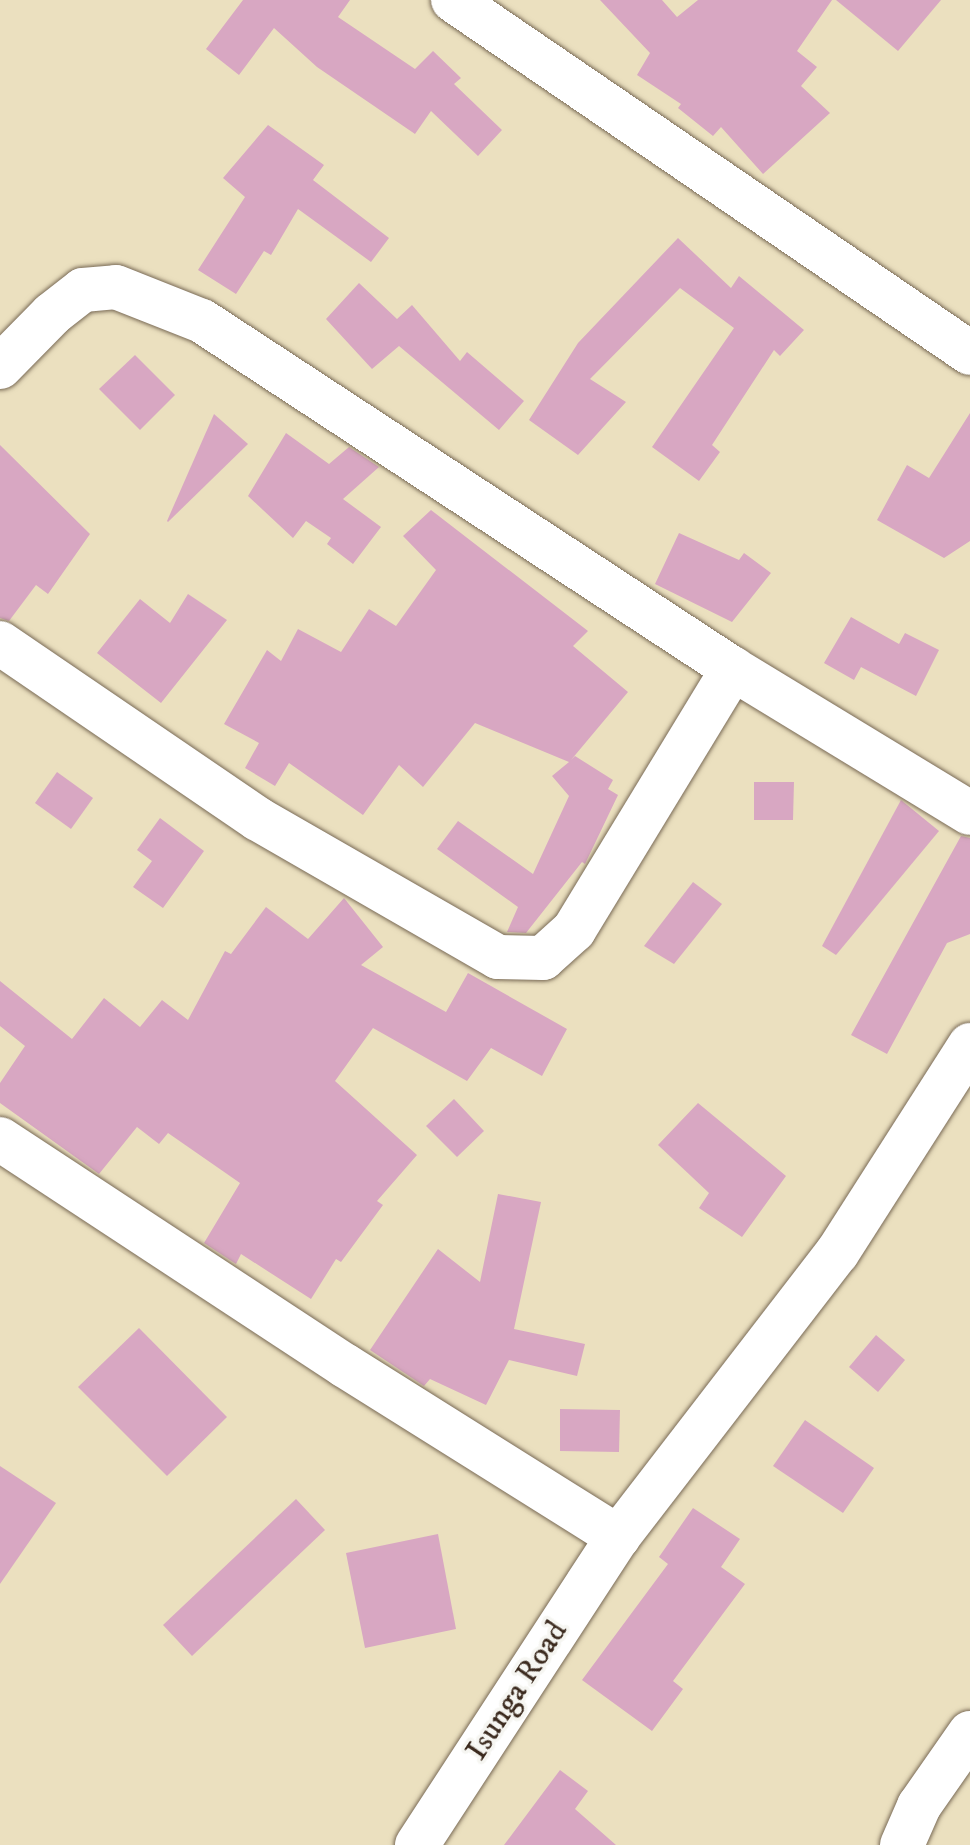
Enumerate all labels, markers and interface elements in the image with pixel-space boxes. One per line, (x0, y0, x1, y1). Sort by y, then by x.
street label: Isunga Road (458, 1614, 576, 1768)

